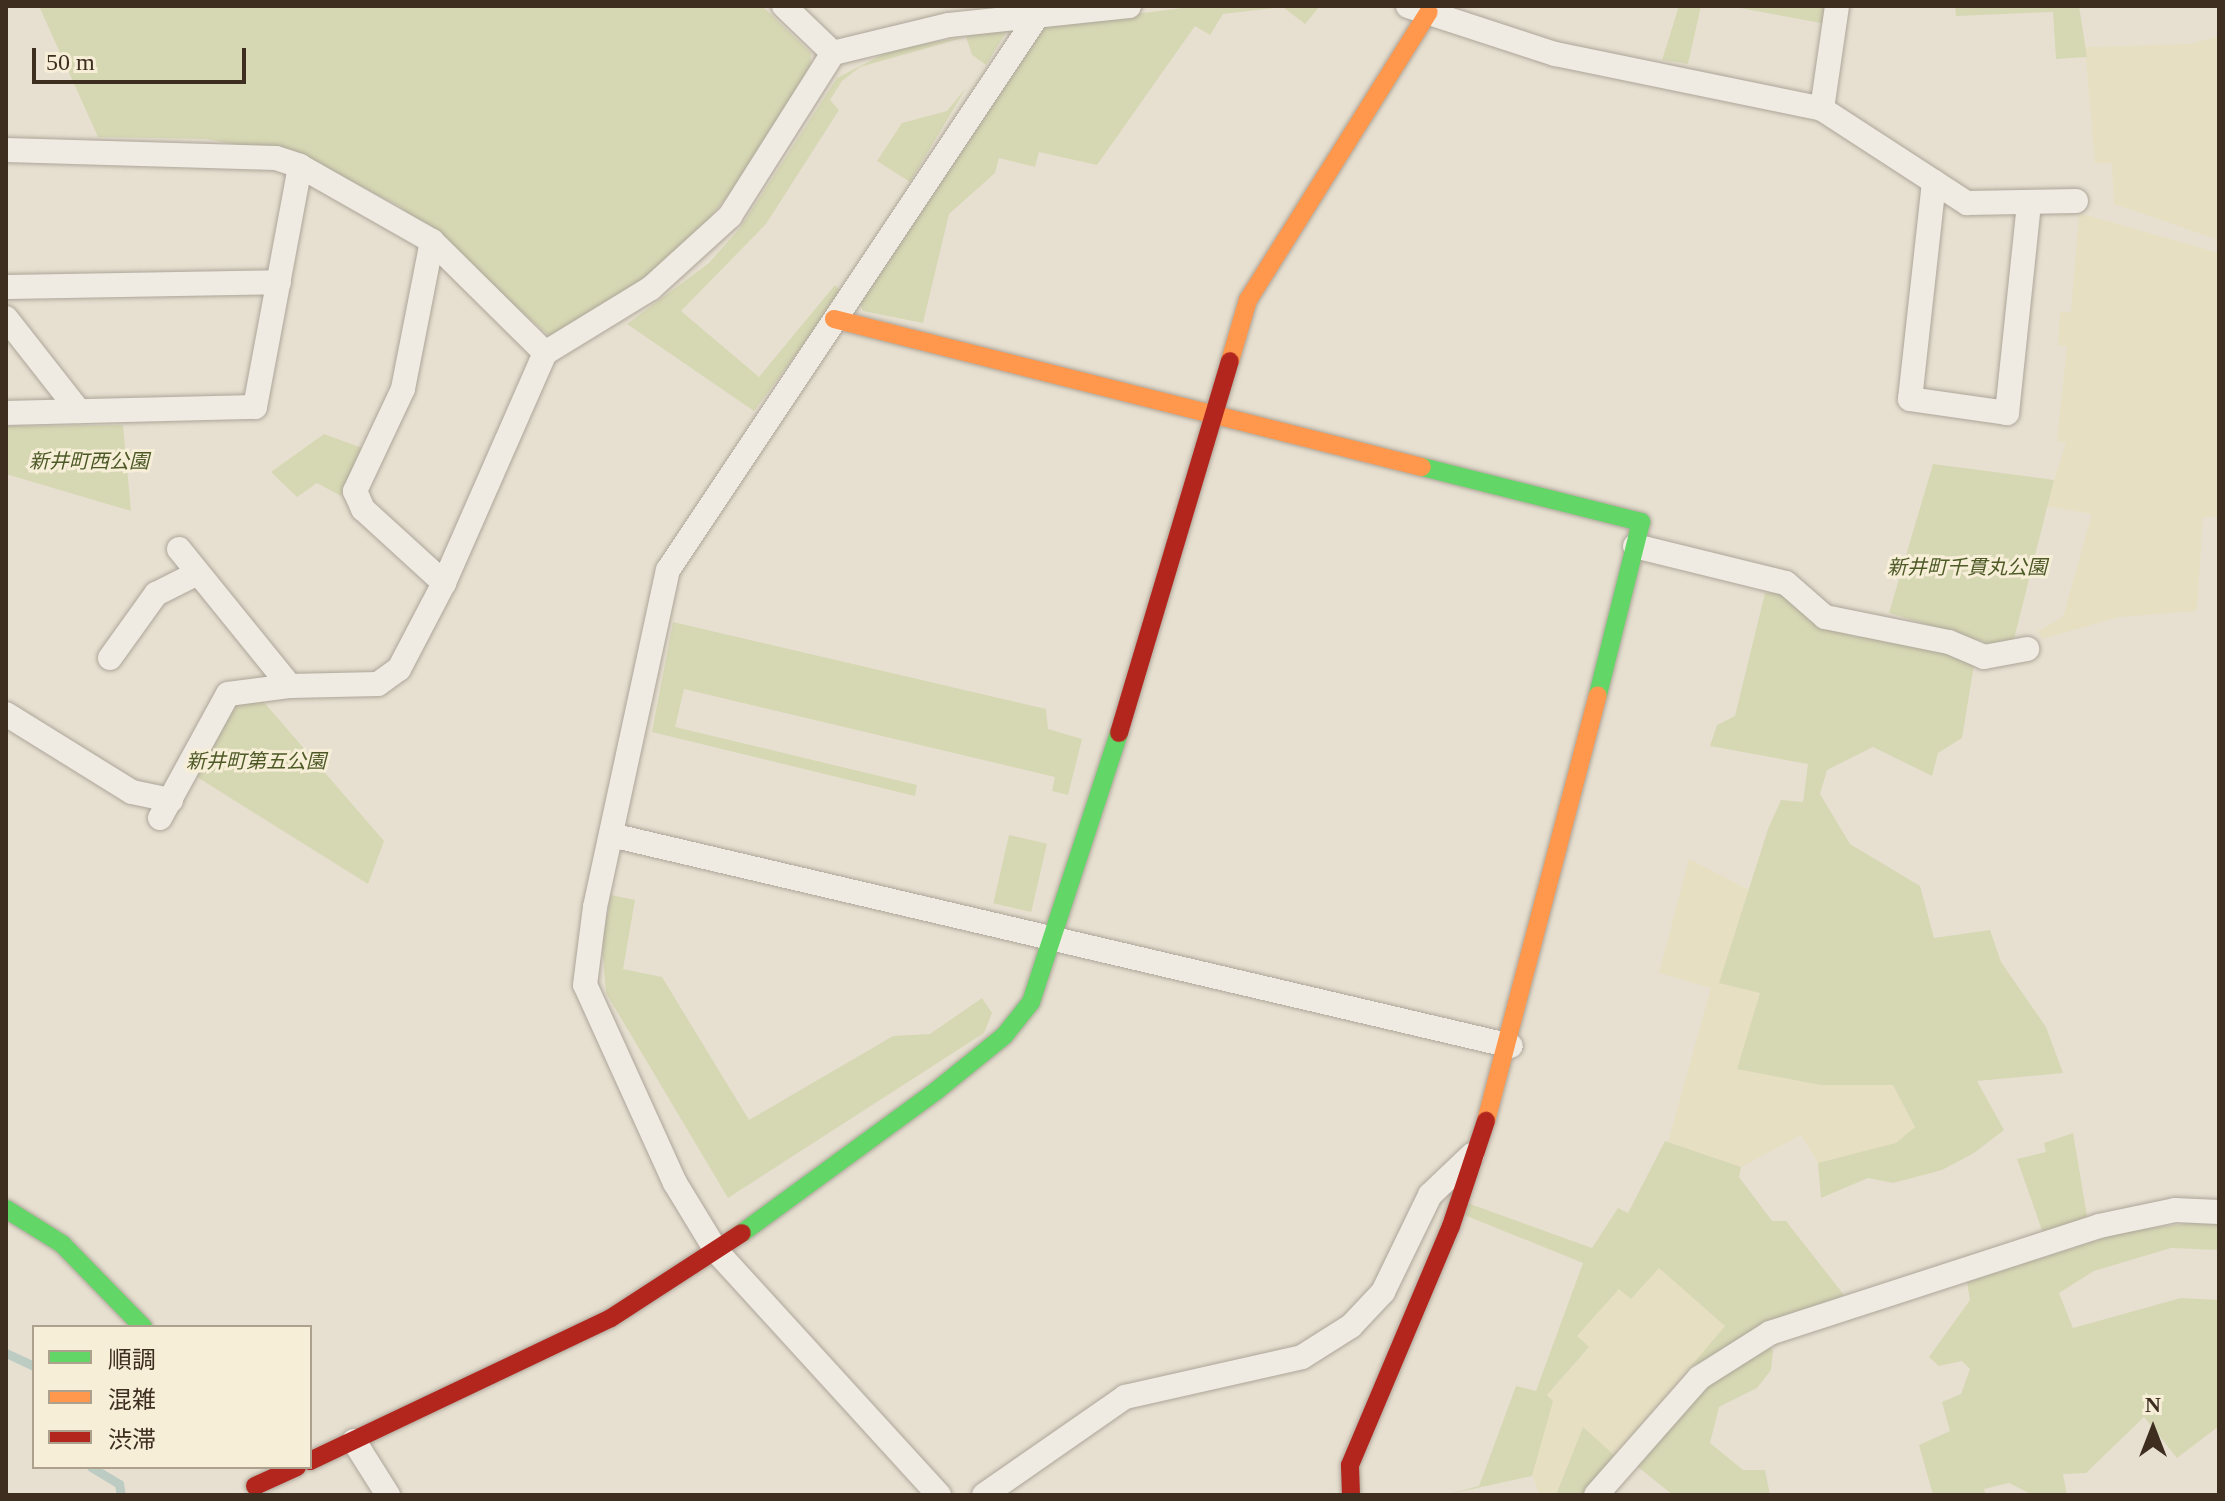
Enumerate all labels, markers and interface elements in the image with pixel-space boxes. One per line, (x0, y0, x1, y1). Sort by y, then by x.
scale bar (36, 32, 250, 82)
text: 50 m (46, 49, 95, 75)
park label: 新井町西公園 (29, 449, 149, 473)
park label: 新井町千貫丸公園 (1887, 555, 2047, 579)
park label: 新井町第五公園 (186, 749, 326, 773)
legend (32, 1325, 312, 1469)
text: 順調 (108, 1347, 156, 1373)
text: 混雑 (108, 1387, 156, 1413)
north arrow (2113, 1389, 2193, 1469)
text: N (2145, 1392, 2161, 1417)
text: 渋滞 (108, 1427, 156, 1453)

